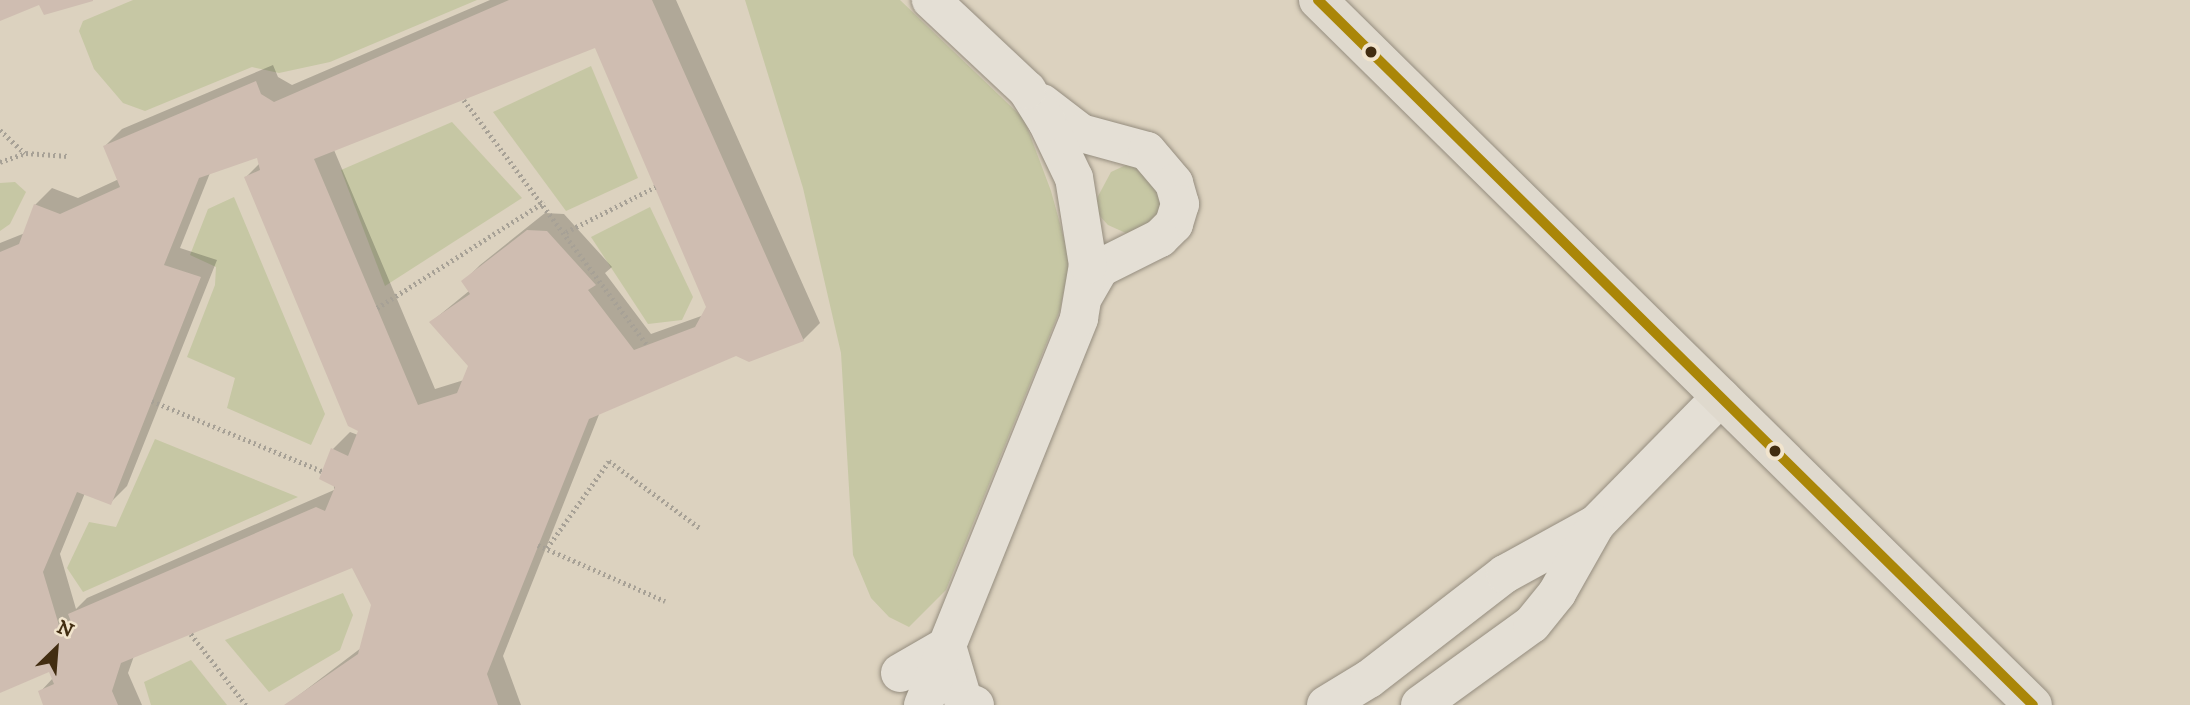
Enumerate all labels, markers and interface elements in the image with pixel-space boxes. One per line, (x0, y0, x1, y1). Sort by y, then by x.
unlabelled marker (1364, 45, 1378, 59)
unlabelled marker (1768, 444, 1782, 458)
north arrow (21, 614, 91, 684)
text: N (53, 616, 77, 643)

